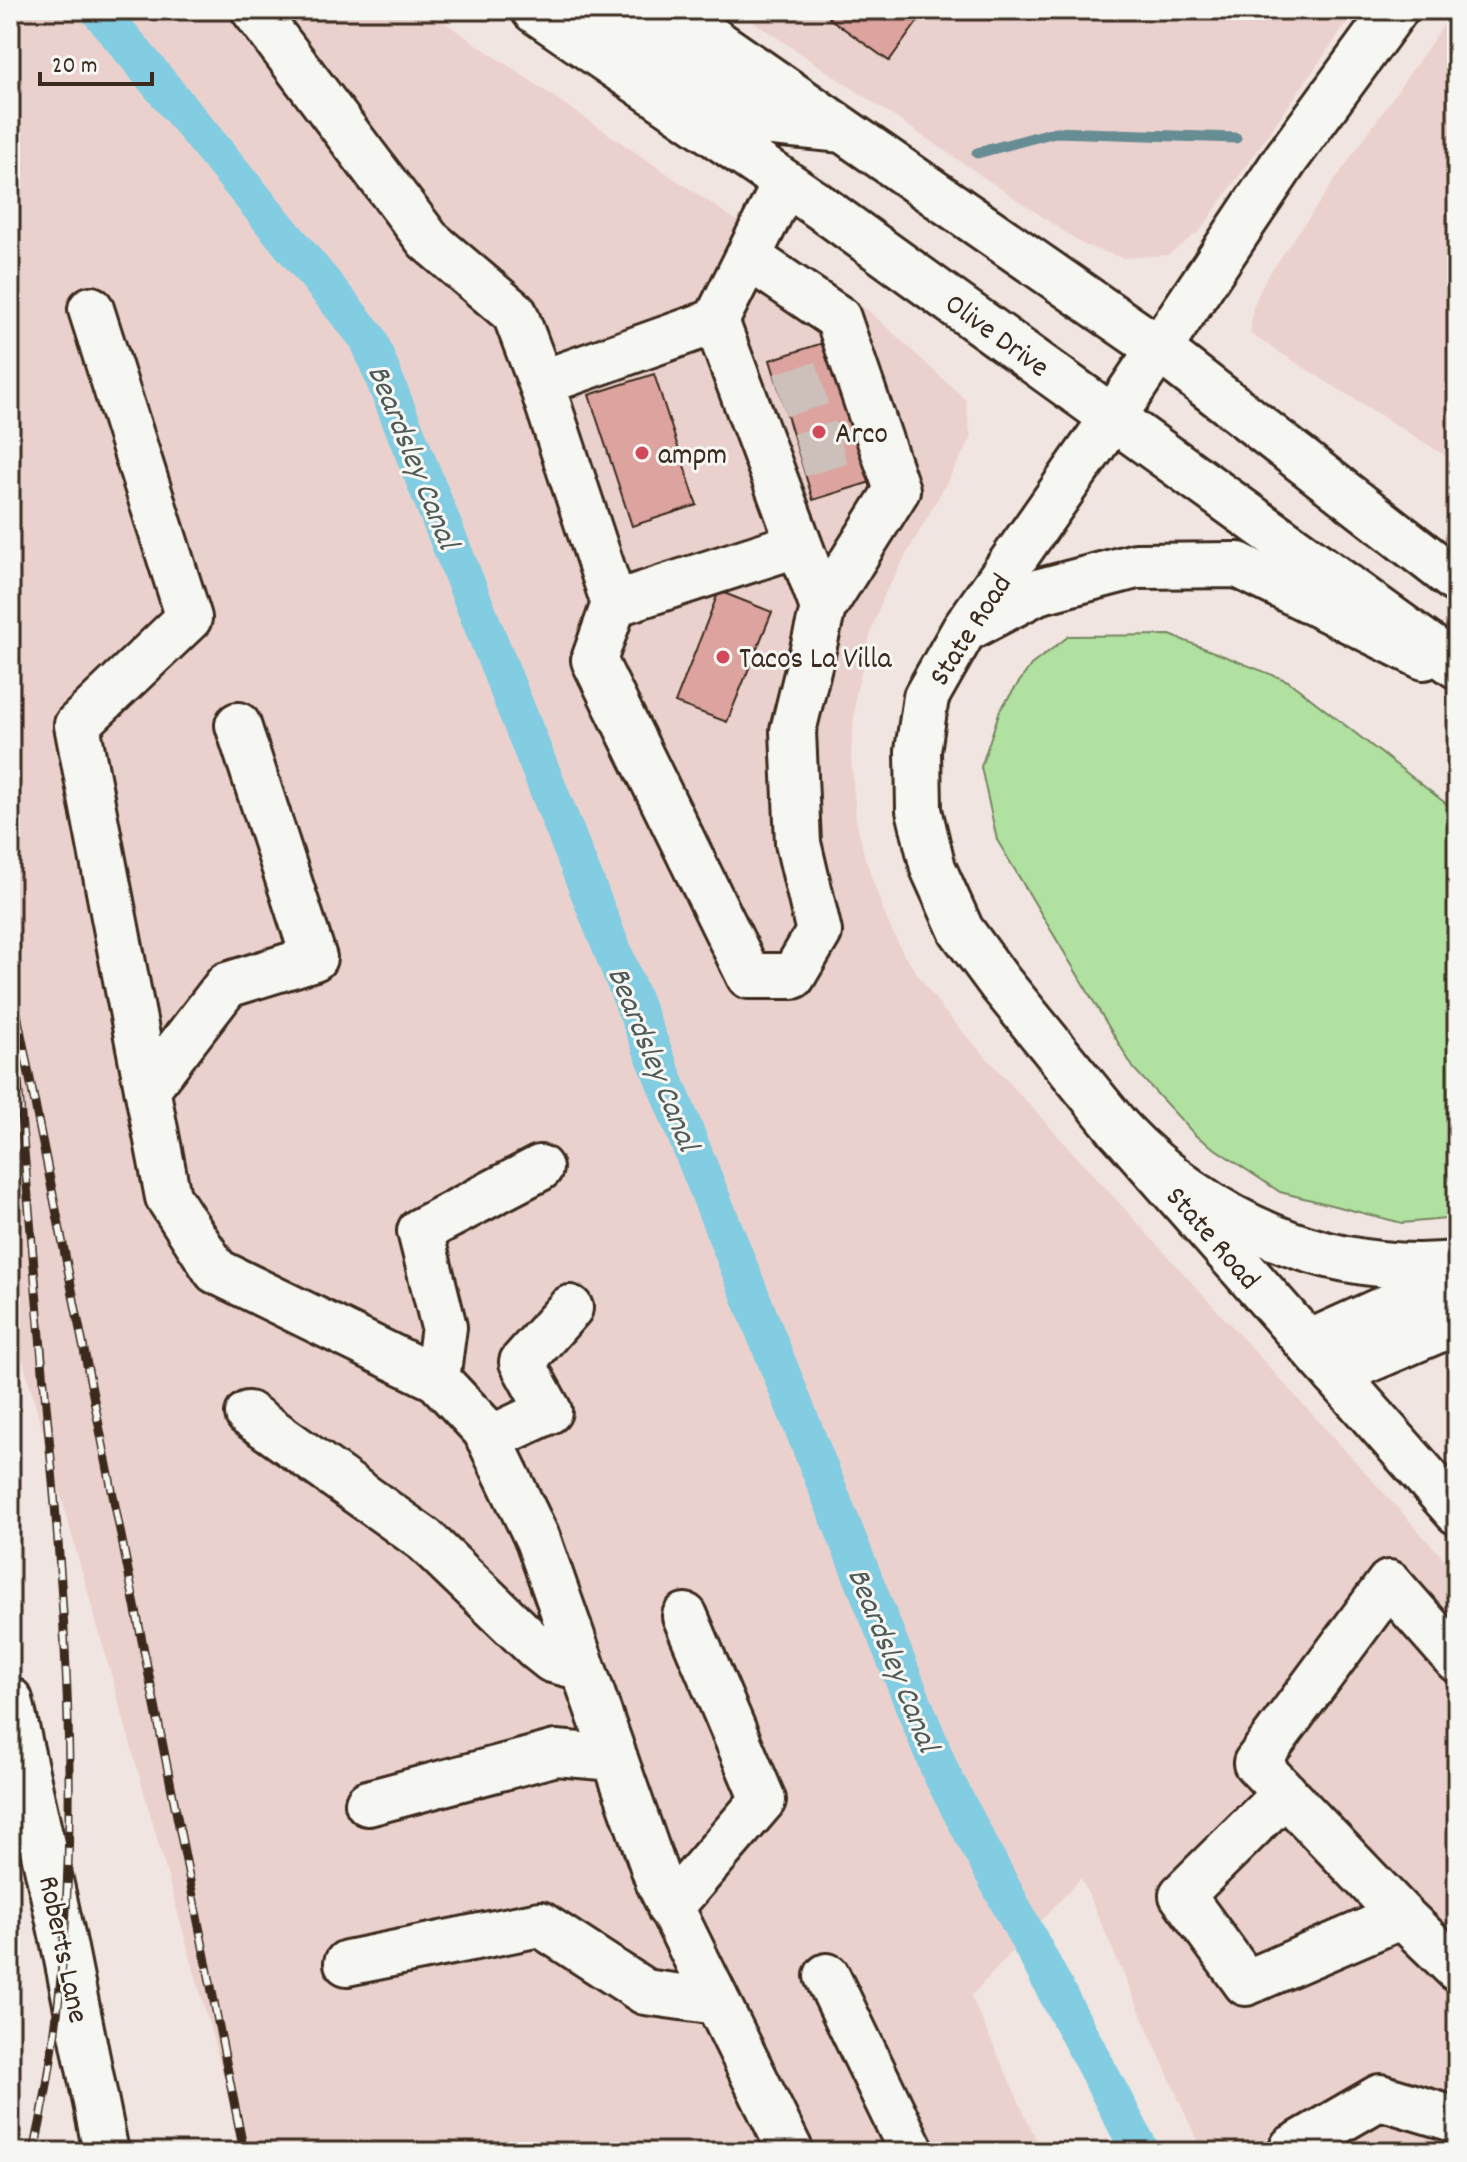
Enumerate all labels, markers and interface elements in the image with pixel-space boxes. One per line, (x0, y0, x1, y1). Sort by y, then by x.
scale bar (40, 36, 152, 86)
text: 20 m (52, 50, 98, 84)
street label: Olive Drive (934, 285, 1057, 390)
water label: Beardsley Canal (353, 359, 469, 559)
place label: Arco (835, 415, 888, 458)
marker: Arco (810, 423, 828, 441)
place label: ampm (658, 436, 727, 479)
marker: ampm (633, 444, 651, 462)
street label: State Road (921, 567, 1025, 696)
place label: Tacos La Villa (739, 640, 892, 683)
marker: Tacos La Villa (714, 648, 732, 666)
water label: Beardsley Canal (593, 961, 709, 1161)
street label: State Road (1153, 1178, 1268, 1301)
water label: Beardsley Canal (833, 1562, 949, 1762)
street label: Roberts Lane (24, 1872, 97, 2027)

